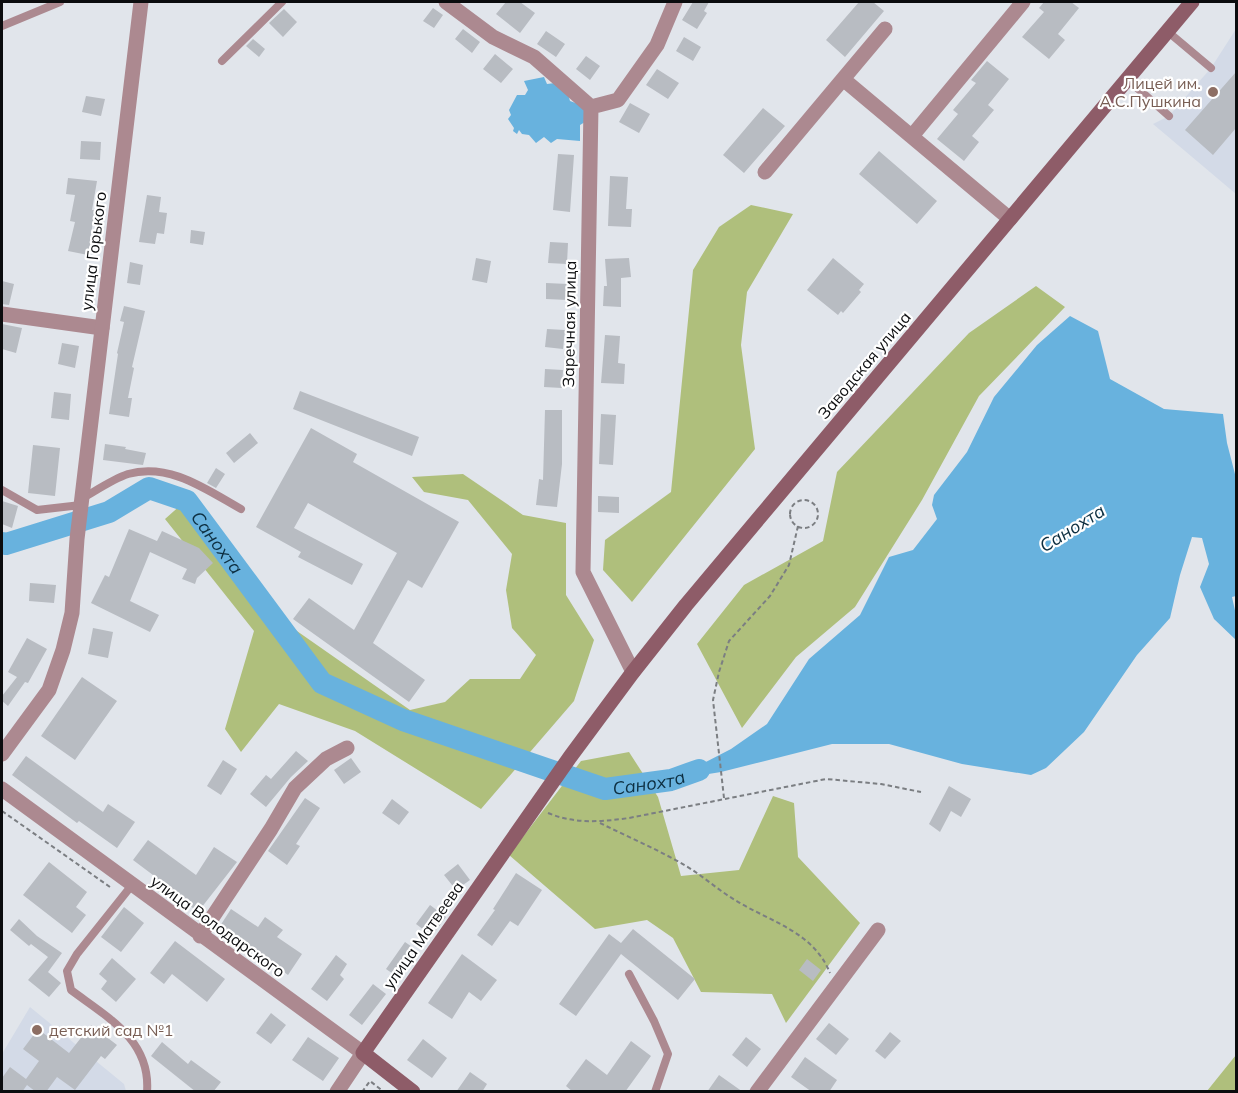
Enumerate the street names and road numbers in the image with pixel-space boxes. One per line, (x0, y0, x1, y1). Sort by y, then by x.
street label: улица Горького (76, 190, 110, 312)
street label: Заречная улица (558, 260, 580, 388)
street label: Заводская улица (813, 307, 915, 423)
street label: улица Володарского (147, 871, 289, 981)
street label: улица Матвеева (378, 877, 468, 993)

